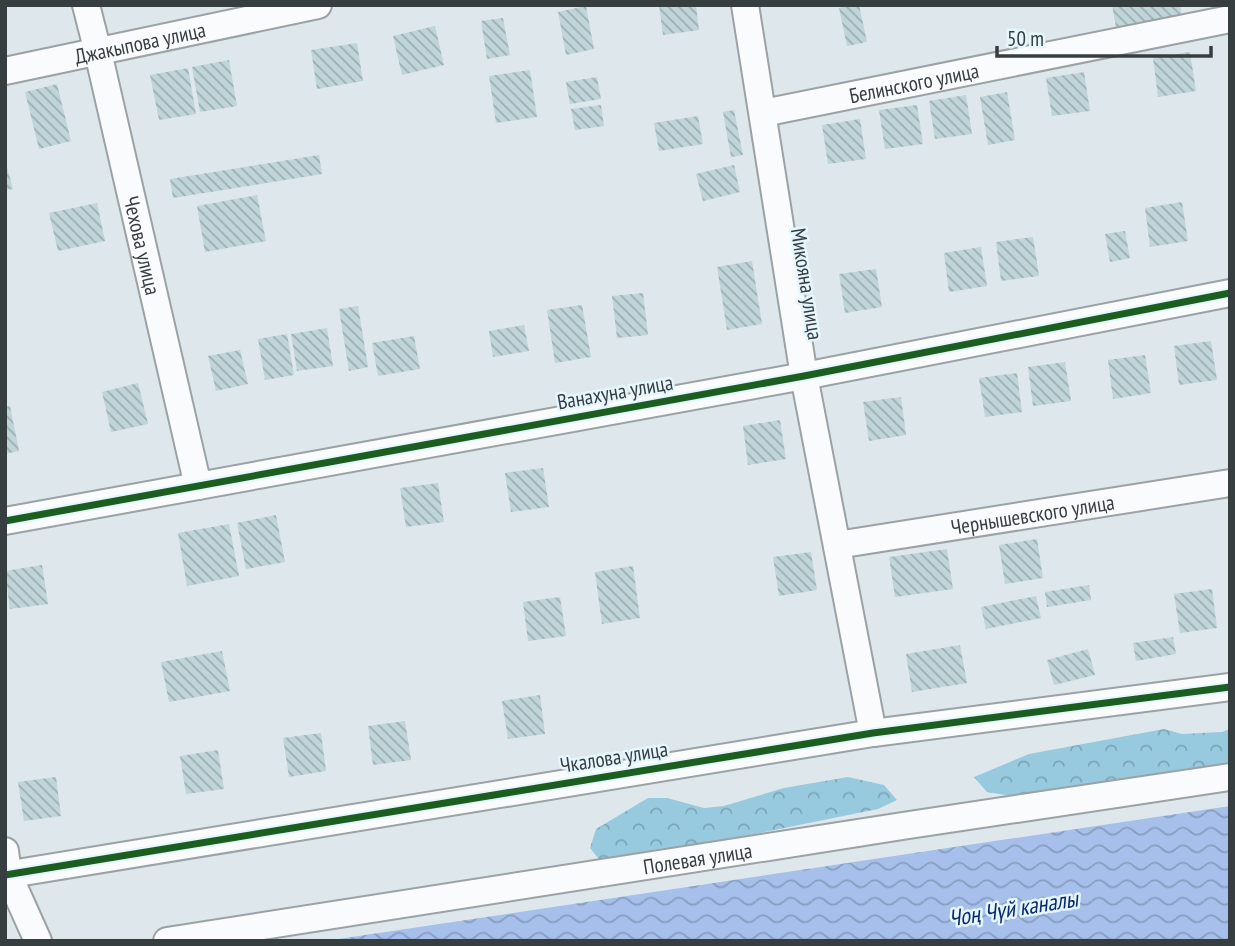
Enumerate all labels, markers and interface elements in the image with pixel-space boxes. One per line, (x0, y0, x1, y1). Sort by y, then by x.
scale bar (997, 14, 1210, 58)
street label: Джакыпова улица (72, 16, 208, 69)
text: 50 m (1007, 25, 1044, 52)
street label: Белинского улица (847, 56, 981, 109)
street label: Чехова улица (118, 194, 167, 297)
street label: Микояна улица (785, 226, 829, 342)
street label: Ванахуна улица (555, 369, 675, 415)
street label: Чернышевского улица (949, 488, 1116, 540)
street label: Чкалова улица (558, 735, 670, 779)
street label: Полевая улица (641, 836, 754, 880)
water label: Чоң Чүй каналы (946, 883, 1081, 933)

